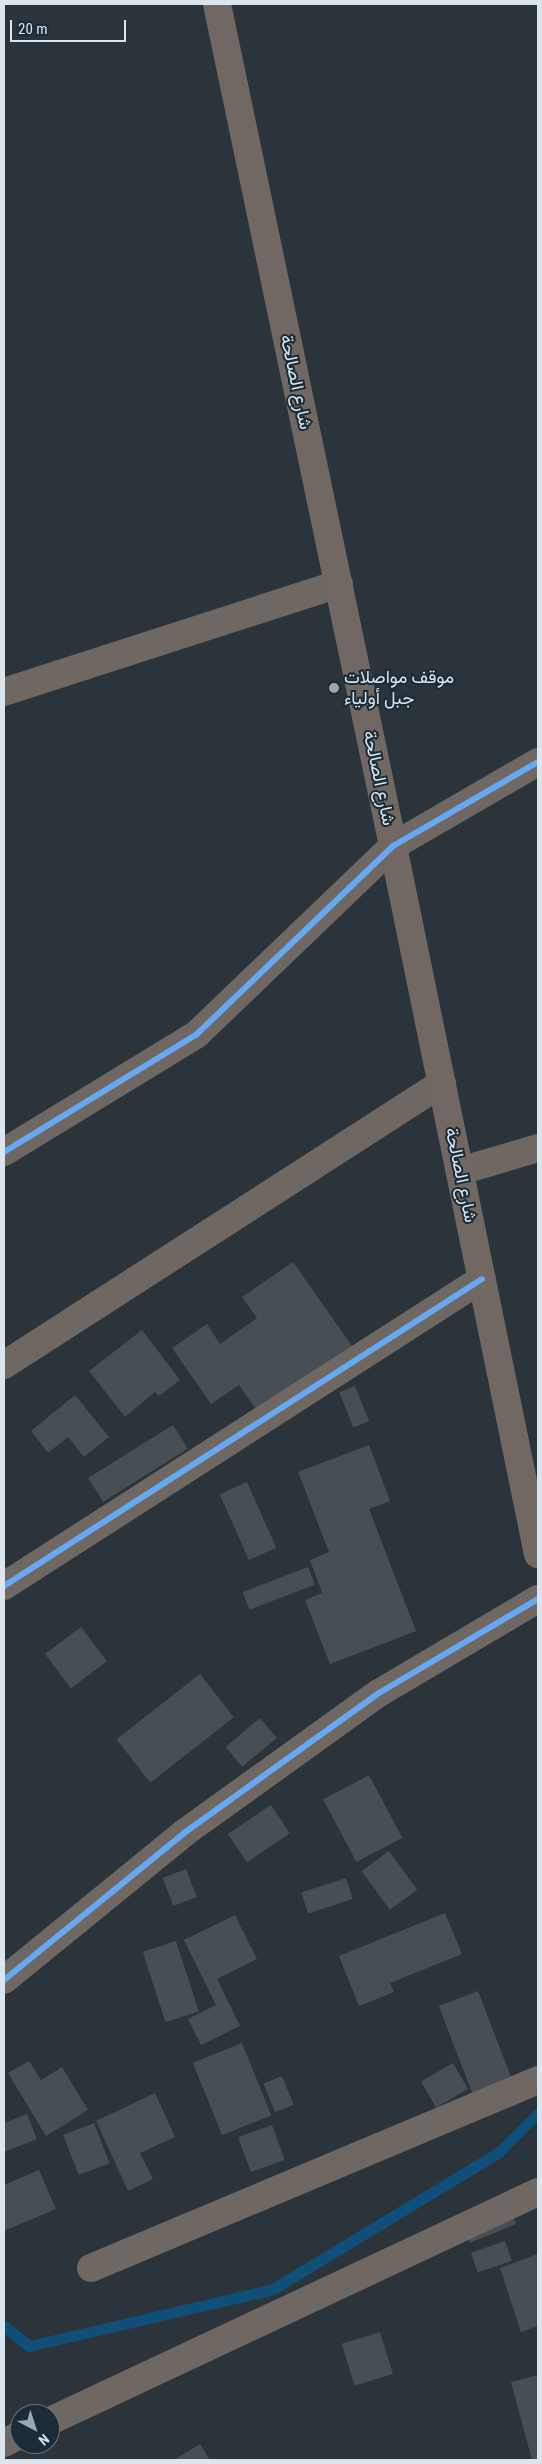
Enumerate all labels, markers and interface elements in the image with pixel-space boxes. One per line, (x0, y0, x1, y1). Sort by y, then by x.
scale bar (12, 10, 129, 42)
text: 20 m (18, 20, 48, 38)
street label: شارع الصالحة (275, 332, 317, 432)
place label: موقف مواصلات جبل أولياء (344, 667, 454, 710)
marker: موقف مواصلات جبل أولياء (328, 682, 340, 694)
street label: شارع الصالحة (358, 728, 400, 828)
street label: شارع الصالحة (440, 1125, 482, 1225)
north arrow (10, 2404, 60, 2454)
text: N (36, 2431, 52, 2449)

